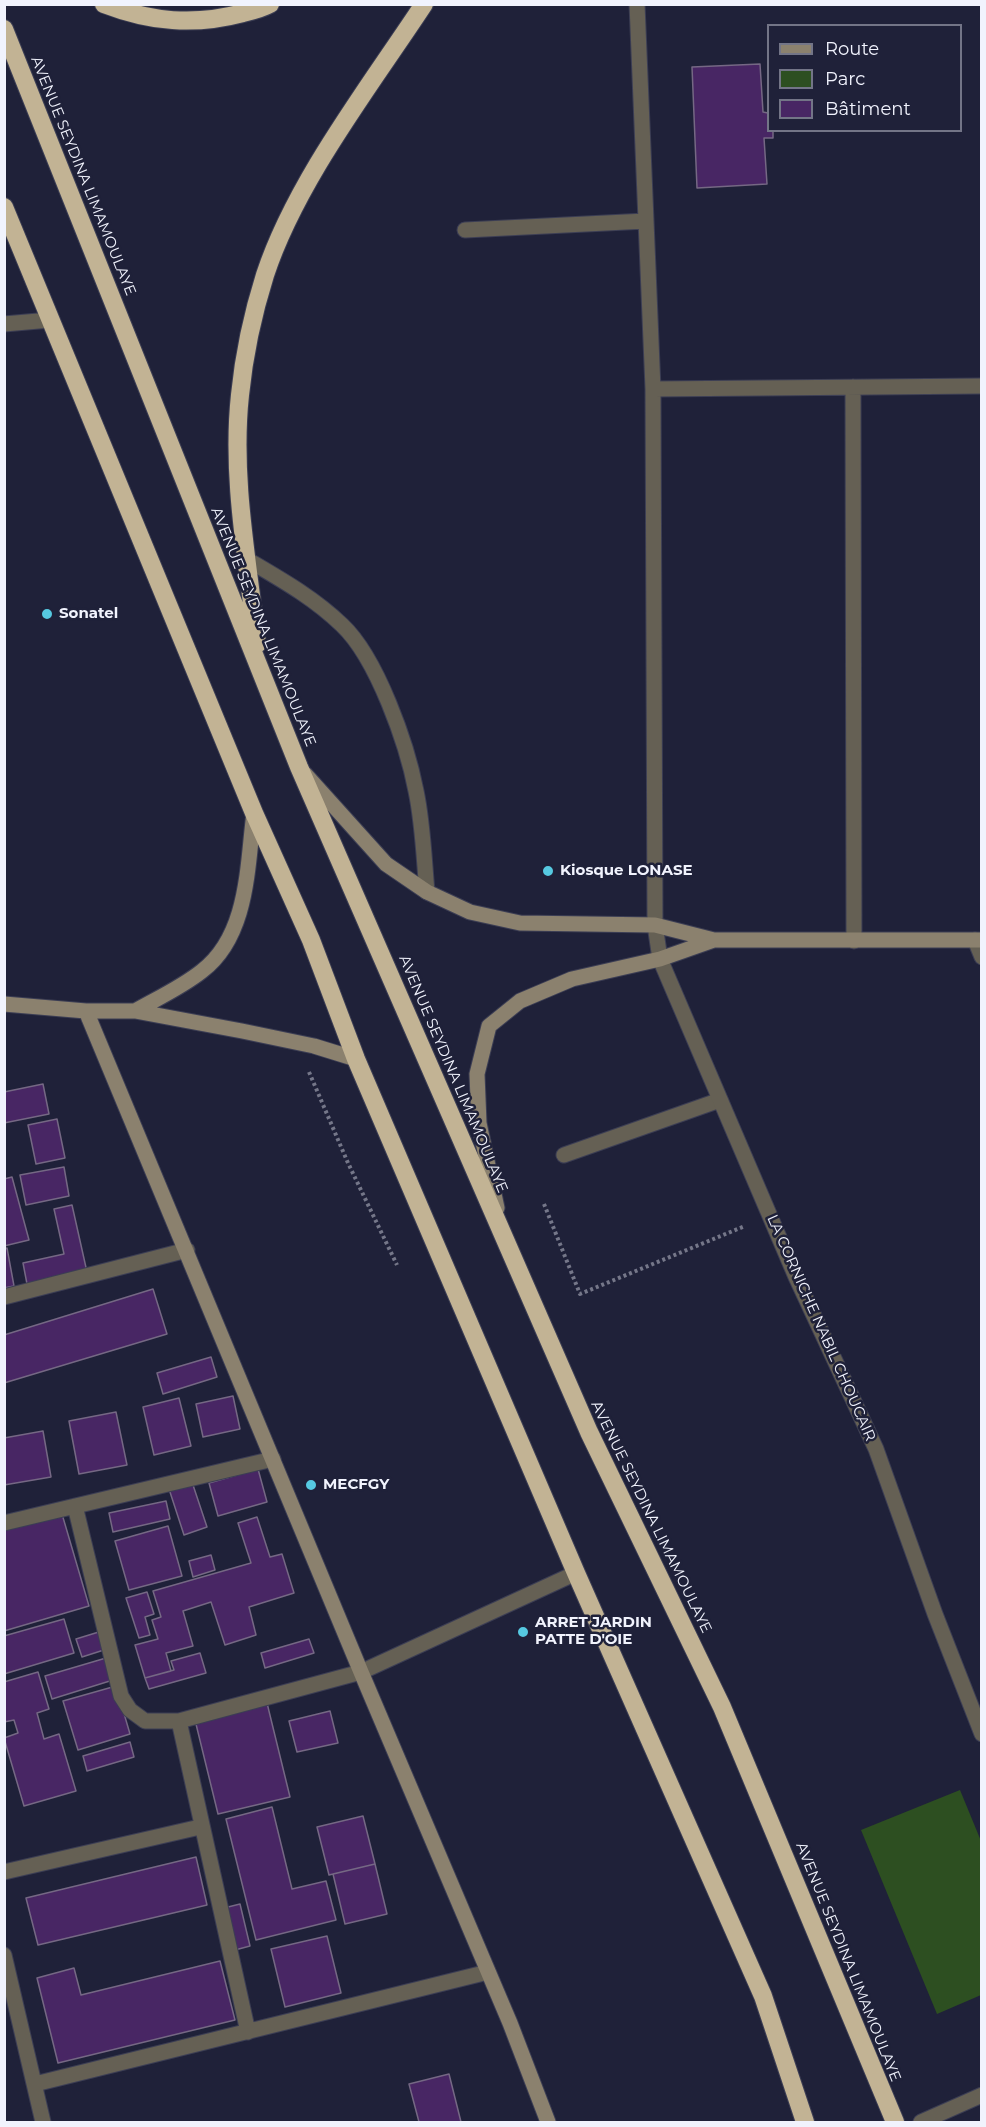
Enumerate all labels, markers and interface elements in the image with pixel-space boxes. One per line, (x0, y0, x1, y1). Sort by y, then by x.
legend (767, 24, 962, 132)
text: Route (825, 38, 879, 60)
street label: AVENUE SEYDINA LIMAMOULAYE (27, 54, 139, 298)
text: Parc (825, 68, 865, 90)
text: Bâtiment (825, 98, 911, 120)
street label: AVENUE SEYDINA LIMAMOULAYE (207, 505, 319, 749)
place label: Sonatel (59, 605, 118, 623)
marker: Sonatel (40, 607, 54, 621)
place label: Kiosque LONASE (560, 862, 693, 880)
marker: Kiosque LONASE (541, 864, 555, 878)
street label: AVENUE SEYDINA LIMAMOULAYE (395, 953, 511, 1195)
street label: LA CORNICHE NABIL CHOUCAIR (763, 1212, 879, 1444)
street label: AVENUE SEYDINA LIMAMOULAYE (587, 1398, 715, 1636)
place label: MECFGY (323, 1476, 389, 1494)
marker: MECFGY (304, 1478, 318, 1492)
place label: ARRET JARDIN PATTE D'OIE (535, 1614, 652, 1649)
marker: ARRET JARDIN PATTE D'OIE (516, 1625, 530, 1639)
street label: AVENUE SEYDINA LIMAMOULAYE (792, 1840, 904, 2084)

